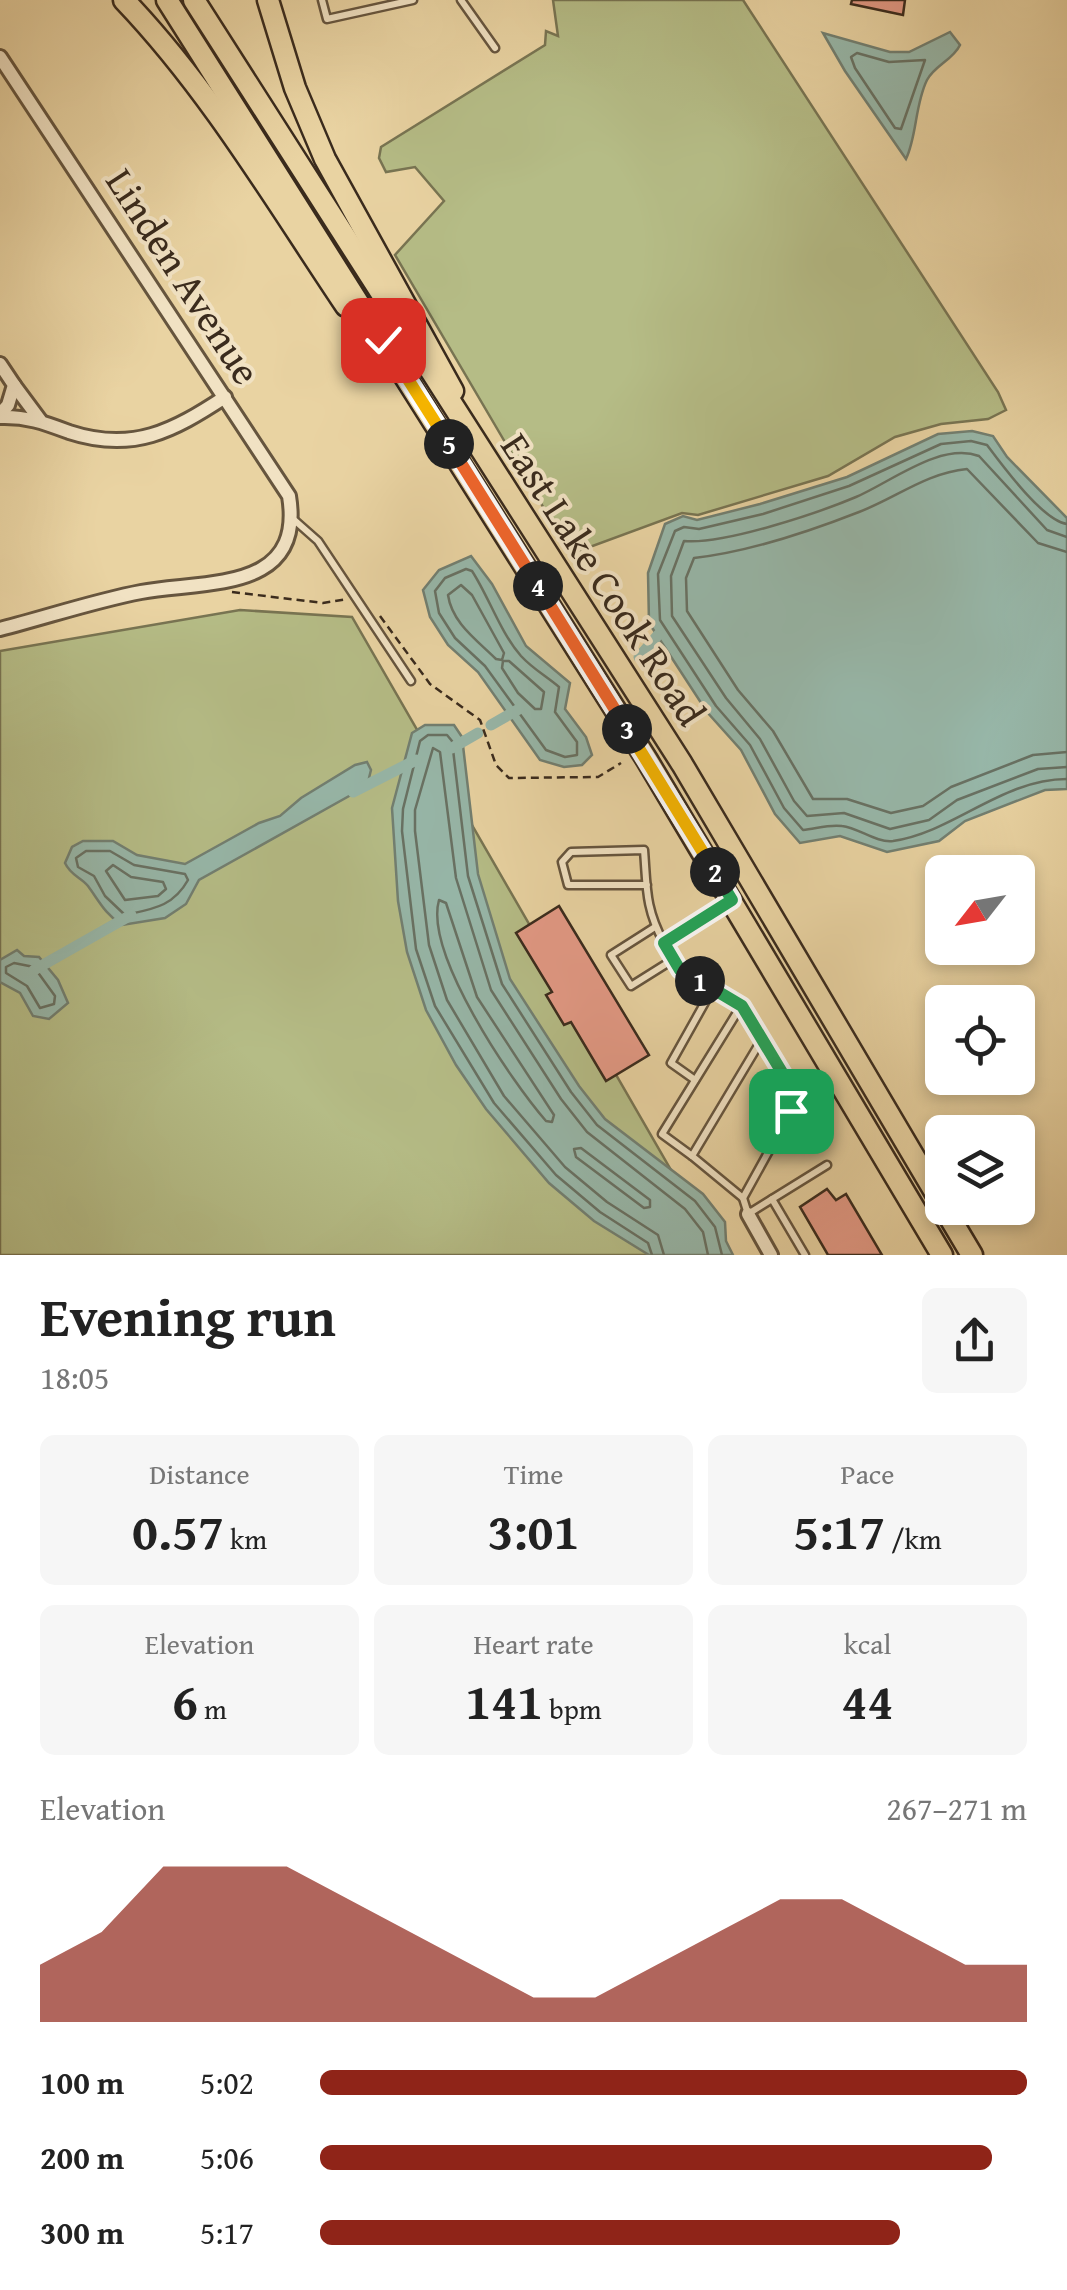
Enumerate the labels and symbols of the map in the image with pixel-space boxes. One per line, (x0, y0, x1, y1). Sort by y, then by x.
street label: Linden Avenue (92, 156, 276, 396)
pin (341, 298, 426, 383)
pin: 5 (424, 419, 474, 469)
street label: East Lake Cook Road (487, 421, 721, 738)
pin: 4 (513, 561, 563, 611)
pin: 3 (602, 704, 652, 754)
pin: 2 (690, 847, 740, 897)
north arrow (925, 855, 1035, 965)
pin: 1 (675, 956, 725, 1006)
pin (749, 1069, 834, 1154)

